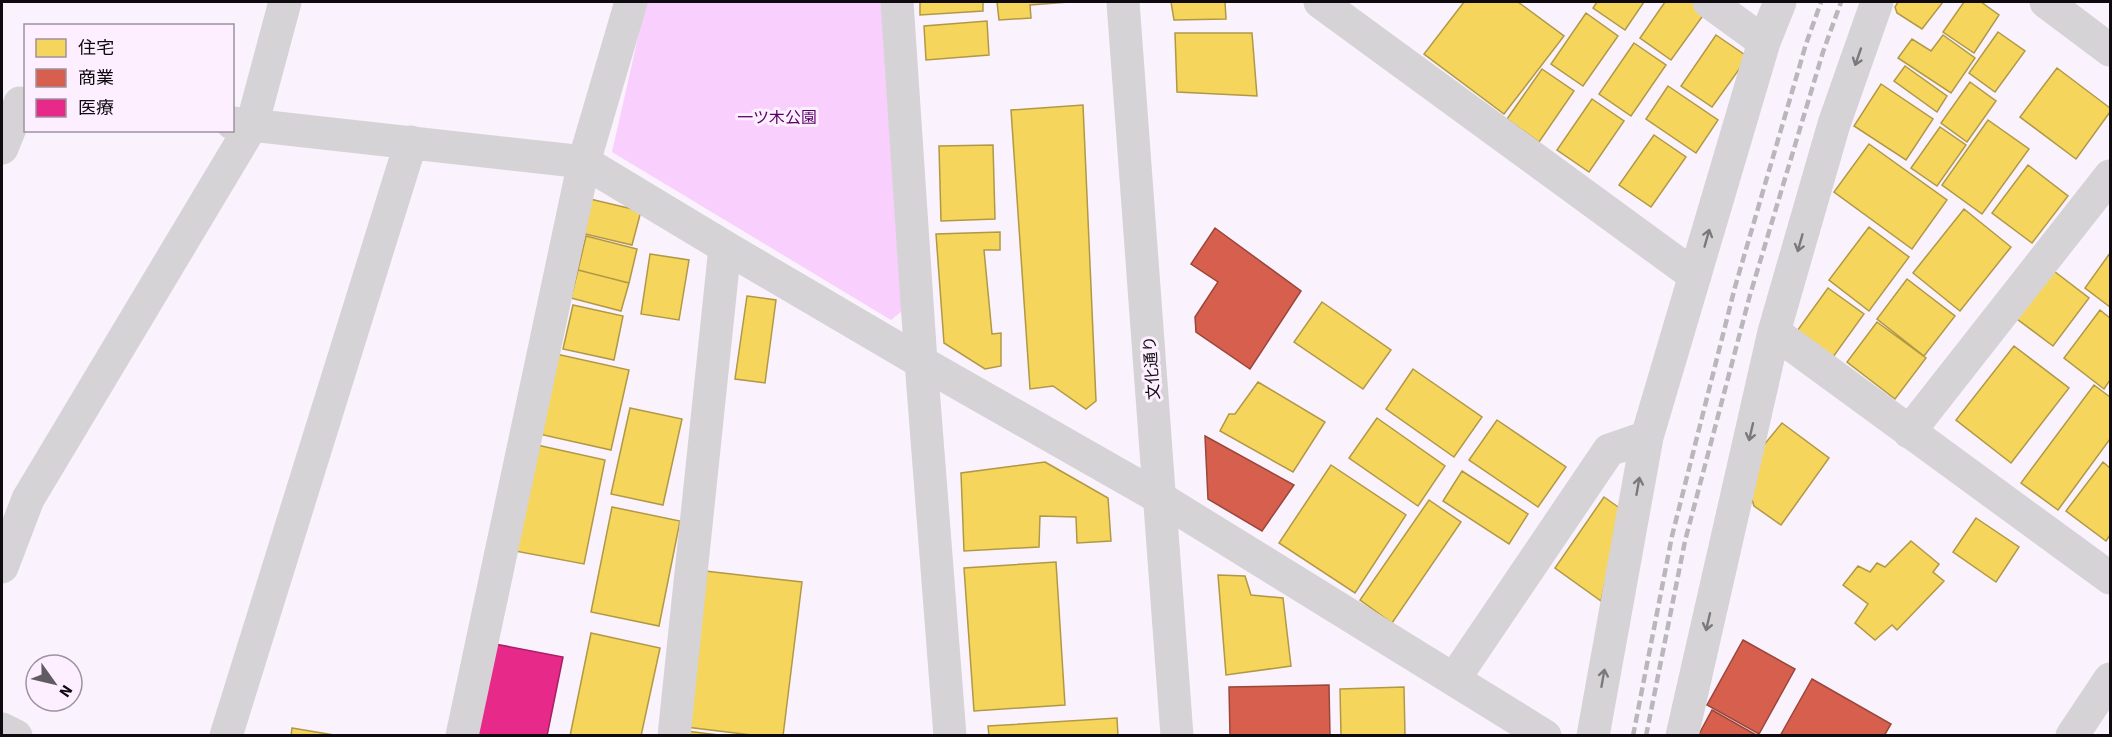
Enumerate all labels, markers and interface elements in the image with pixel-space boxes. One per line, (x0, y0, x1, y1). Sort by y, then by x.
legend (24, 24, 234, 132)
text: 住宅 (78, 36, 114, 61)
one-way arrow (1851, 47, 1862, 66)
text: 商業 (78, 66, 114, 91)
text: 医療 (78, 96, 114, 121)
park label: 一ツ木公園 (737, 107, 817, 129)
one-way arrow (1702, 229, 1713, 248)
one-way arrow (1794, 233, 1805, 252)
street label: 文化通り (1139, 335, 1165, 401)
one-way arrow (1745, 422, 1757, 441)
one-way arrow (1633, 477, 1644, 496)
one-way arrow (1702, 612, 1713, 631)
north arrow (24, 653, 84, 713)
one-way arrow (1598, 669, 1609, 688)
text: N (54, 680, 78, 701)

